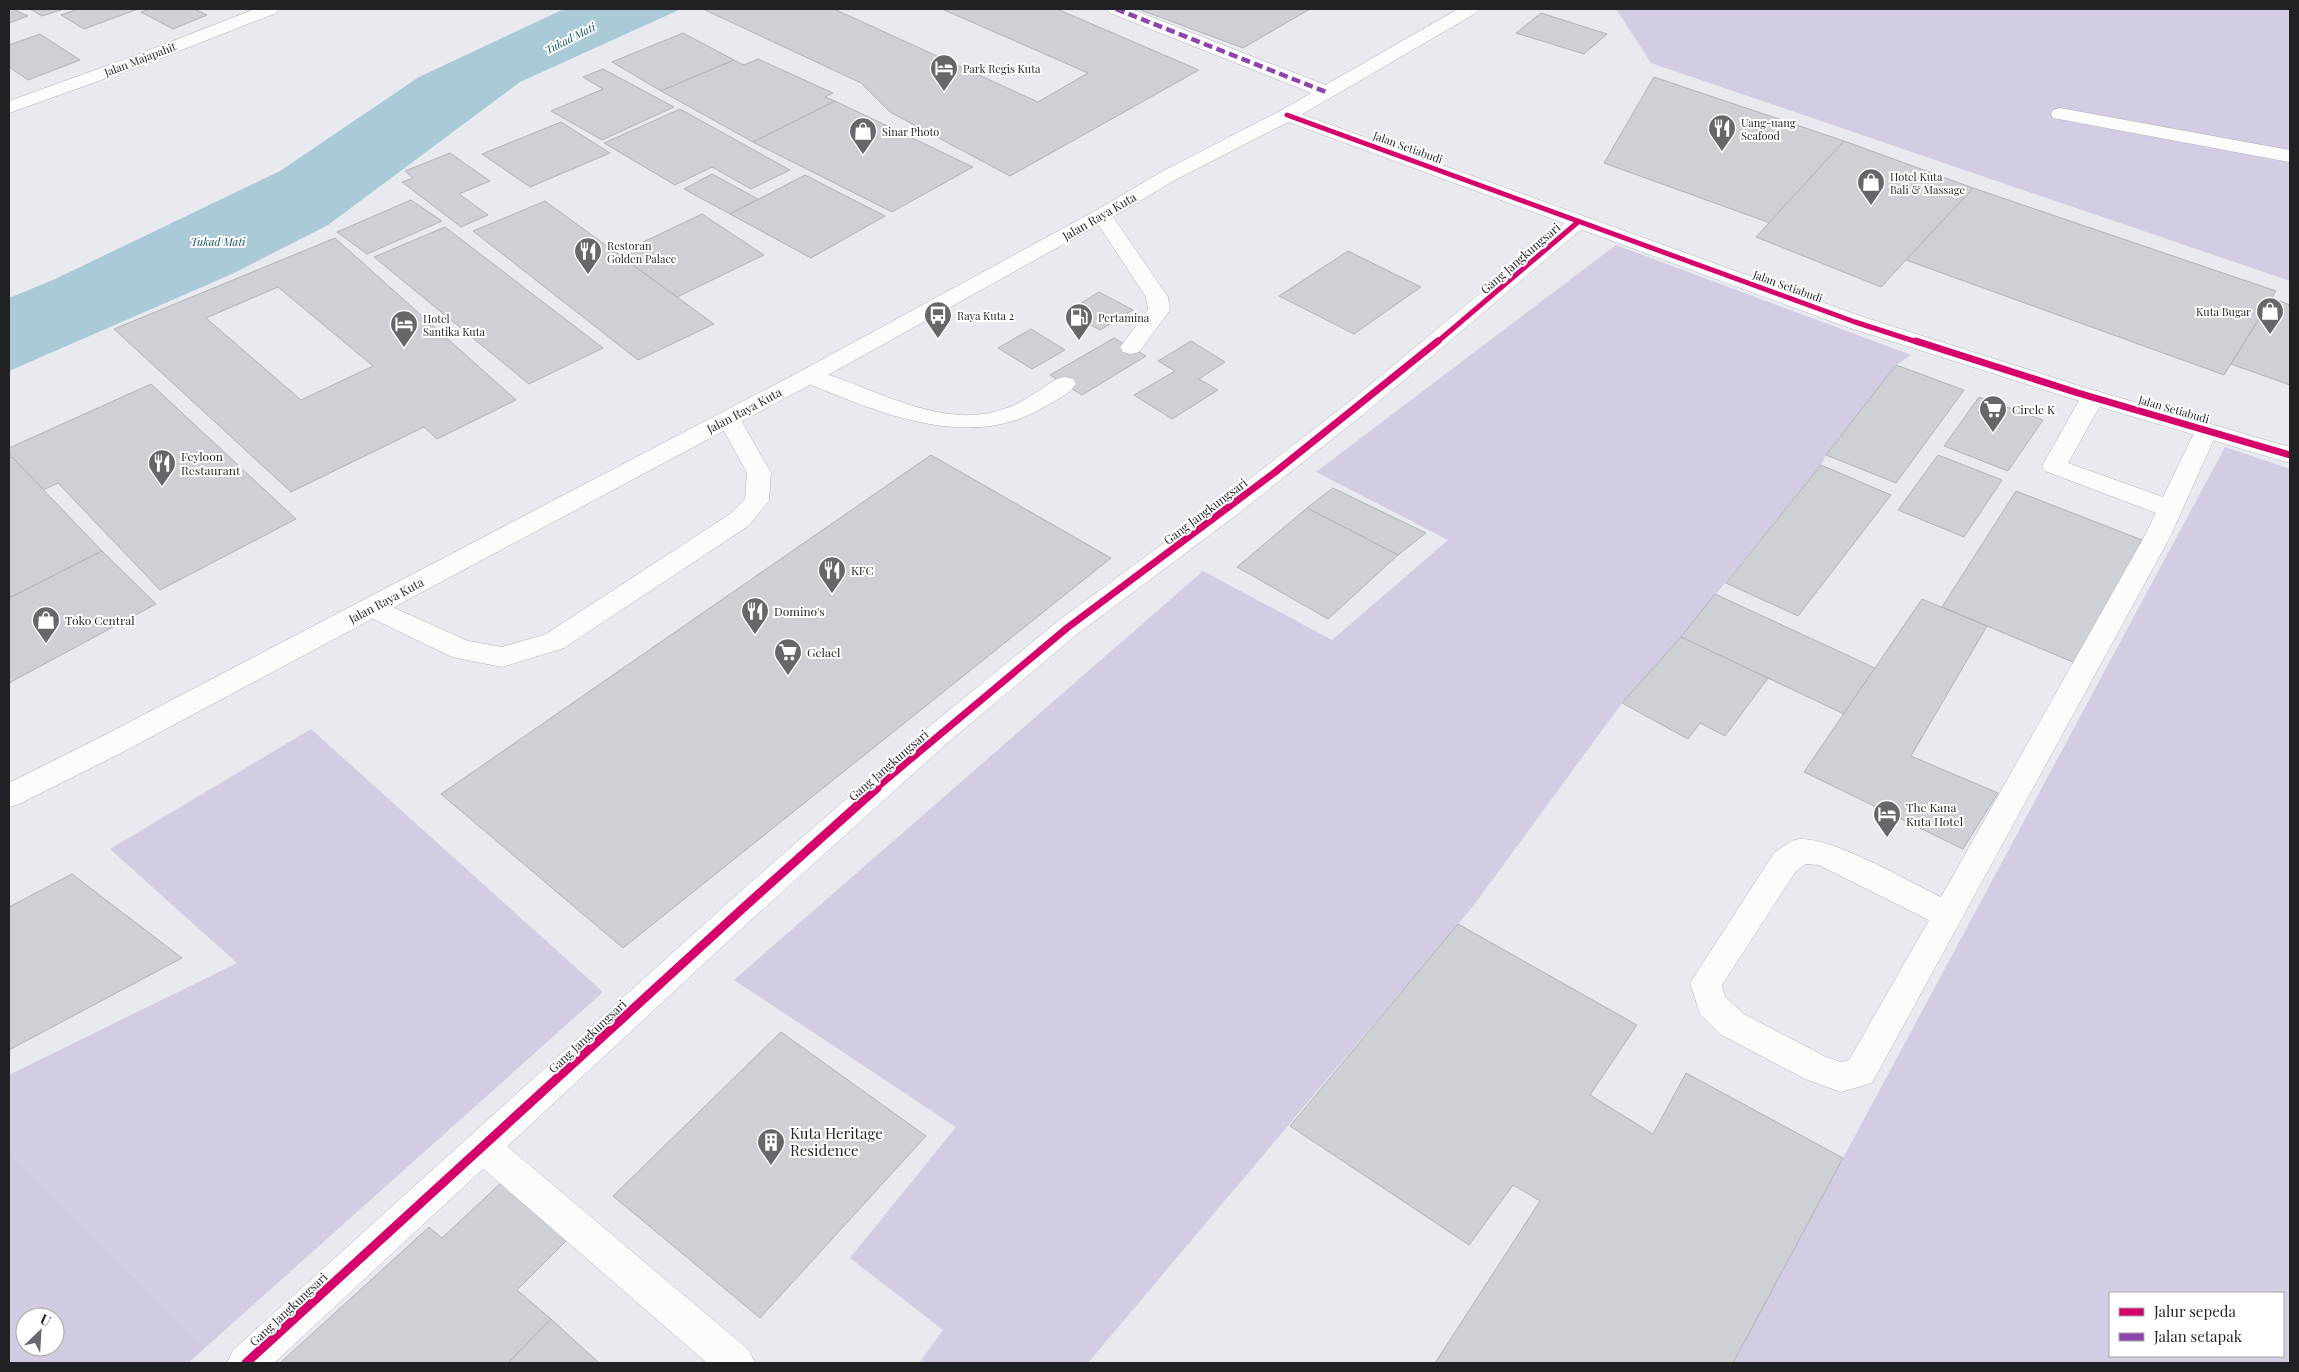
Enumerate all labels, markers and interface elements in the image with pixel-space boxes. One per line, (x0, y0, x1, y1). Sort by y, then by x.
water label: Tukad Mati (542, 19, 598, 57)
street label: Jalan Majapahit (101, 38, 178, 80)
hotel icon: Park Regis Kuta (929, 53, 959, 92)
place label: Park Regis Kuta (963, 61, 1041, 76)
restaurant icon: Uang-uang Seafood (1707, 113, 1737, 152)
place label: Uang-uang Seafood (1741, 115, 1796, 143)
shop icon: Sinar Photo (848, 116, 878, 155)
place label: Sinar Photo (882, 124, 939, 139)
street label: Jalan Setiabudi (1370, 127, 1445, 167)
shop icon: Hotel Kuta Bali & Massage (1856, 167, 1886, 206)
place label: Hotel Kuta Bali & Massage (1890, 169, 1965, 197)
street label: Jalan Raya Kuta (1058, 188, 1139, 244)
street label: Gang Jangkungsari (1477, 219, 1564, 297)
water label: Tukad Mati (191, 234, 246, 249)
restaurant icon: Restoran Golden Palace (573, 236, 603, 275)
place label: Restoran Golden Palace (607, 238, 677, 266)
street label: Jalan Setiabudi (1750, 266, 1825, 306)
shop icon: Kuta Bugar (2255, 296, 2285, 335)
bus stop icon: Raya Kuta 2 (923, 300, 953, 339)
fuel station icon: Pertamina (1064, 302, 1094, 341)
place label: Kuta Bugar (2196, 304, 2251, 319)
place label: Raya Kuta 2 (957, 308, 1014, 323)
hotel icon: Hotel Santika Kuta (389, 309, 419, 348)
place label: Pertamina (1098, 310, 1150, 325)
place label: Hotel Santika Kuta (423, 311, 486, 339)
street label: Jalan Raya Kuta (703, 384, 784, 437)
street label: Jalan Setiabudi (2136, 391, 2211, 426)
supermarket icon: Circle K (1978, 394, 2008, 433)
place label: Circle K (2012, 401, 2055, 417)
restaurant icon: Feyloon Restaurant (147, 448, 177, 487)
place label: Feyloon Restaurant (181, 448, 241, 478)
street label: Gang Jangkungsari (1160, 474, 1250, 548)
restaurant icon: KFC (817, 555, 847, 594)
place label: KFC (851, 562, 874, 578)
street label: Jalan Raya Kuta (345, 574, 426, 627)
restaurant icon: Domino's (740, 596, 770, 635)
place label: Domino's (774, 603, 825, 619)
shop icon: Toko Central (31, 605, 61, 644)
place label: Toko Central (65, 612, 135, 628)
supermarket icon: Gelael (773, 637, 803, 676)
place label: Gelael (807, 644, 841, 660)
street label: Gang Jangkungsari (845, 726, 932, 804)
hotel icon: The Kana Kuta Hotel (1872, 799, 1902, 838)
place label: The Kana Kuta Hotel (1906, 799, 1964, 829)
street label: Gang Jangkungsari (545, 995, 630, 1076)
place label: Kuta Heritage Residence (790, 1123, 883, 1160)
building icon: Kuta Heritage Residence (756, 1127, 786, 1166)
street label: Gang Jangkungsari (246, 1268, 331, 1349)
legend (2109, 1292, 2284, 1357)
text: Jalur sepeda (2153, 1301, 2236, 1321)
north arrow (15, 1307, 65, 1357)
text: U (37, 1309, 54, 1331)
text: Jalan setapak (2153, 1326, 2243, 1346)

